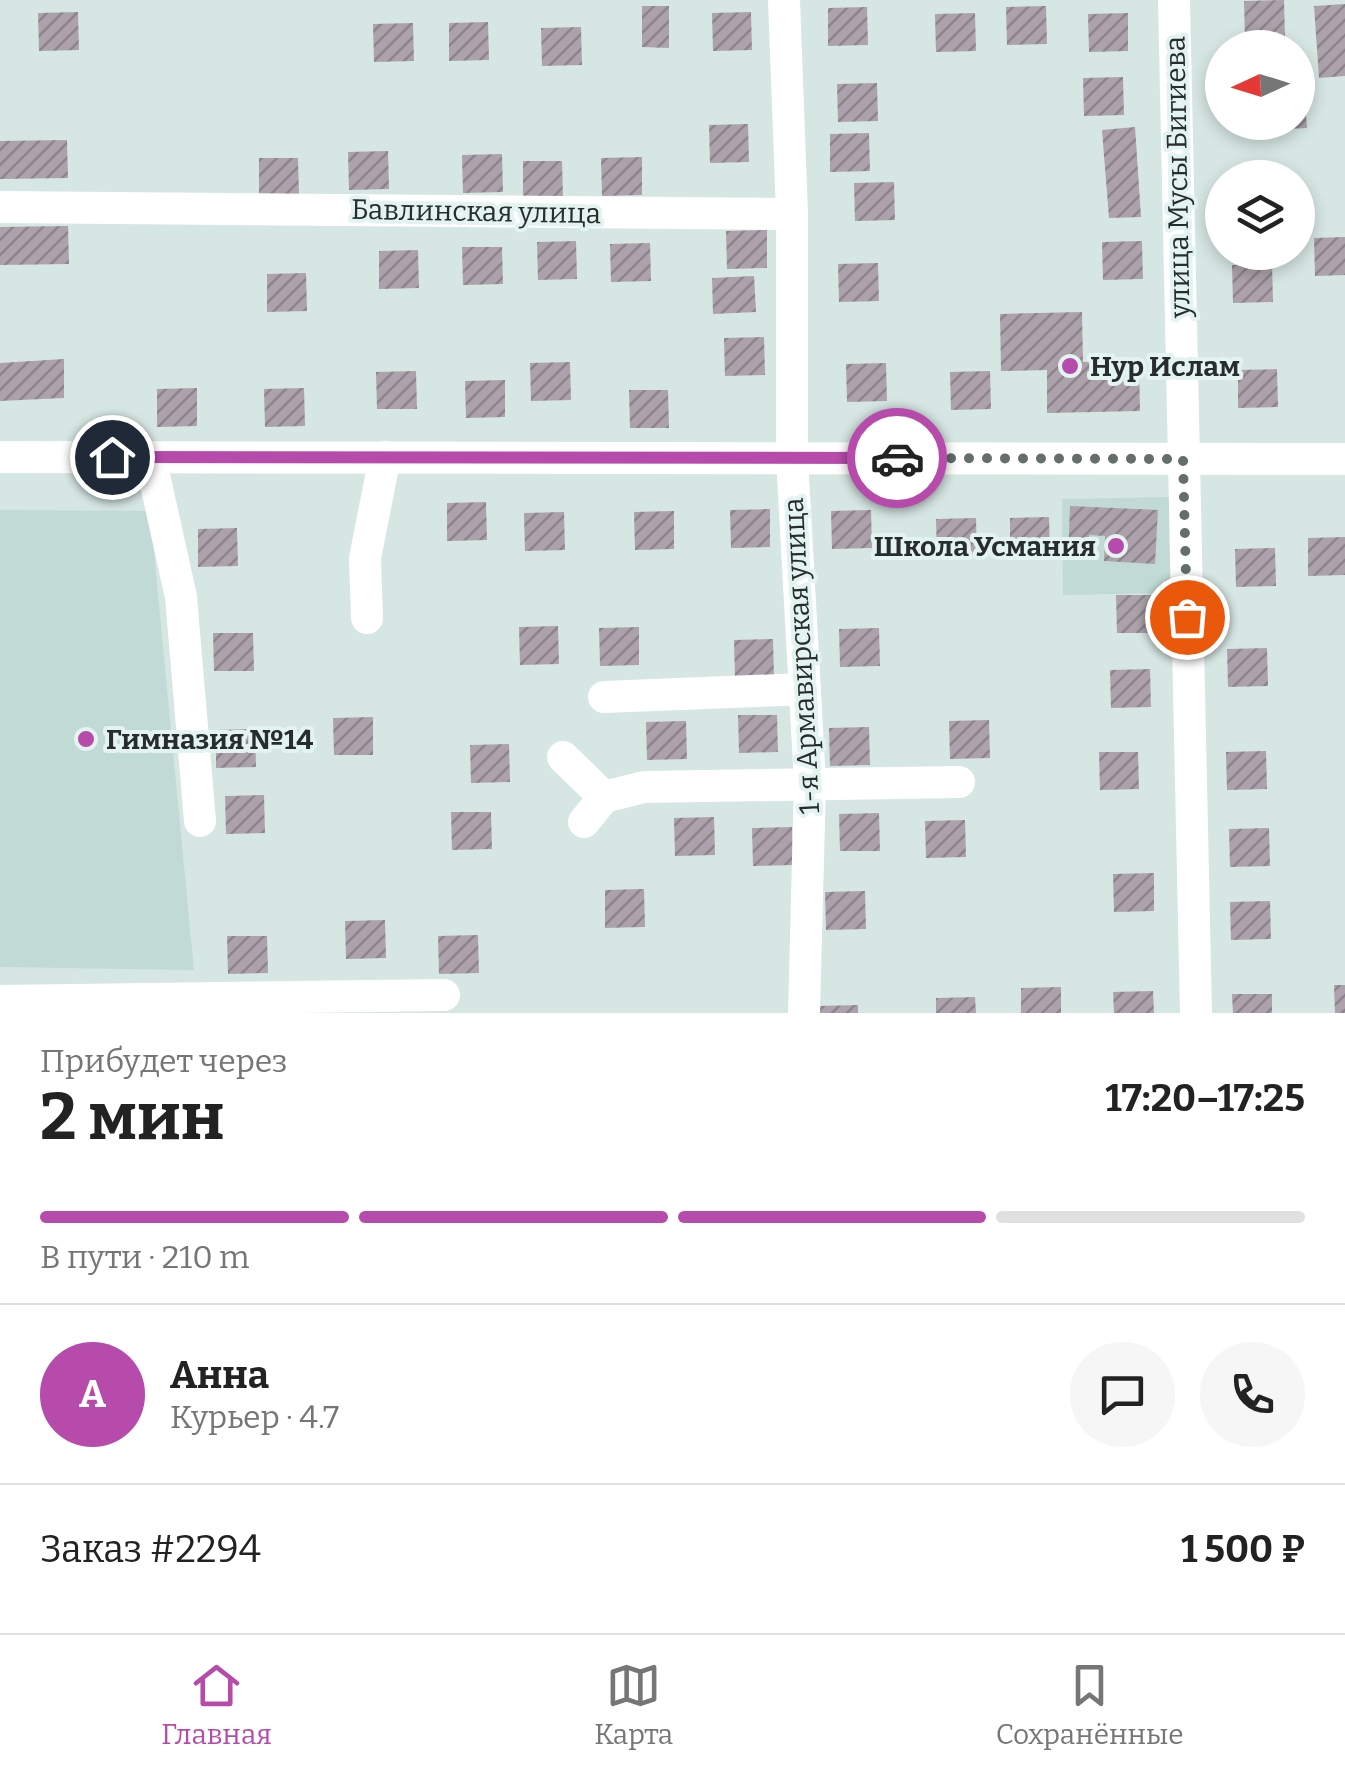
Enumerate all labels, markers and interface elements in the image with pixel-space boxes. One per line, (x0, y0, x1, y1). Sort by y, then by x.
north arrow (1205, 30, 1315, 140)
map controls (1205, 30, 1315, 270)
street label: улица Мусы Бигиева (1159, 36, 1196, 319)
button: layers (1205, 160, 1315, 270)
street label: Бавлинская улица (351, 193, 601, 230)
place label: Нур Ислам (1090, 350, 1240, 383)
marker: Нур Ислам (1059, 355, 1081, 377)
courier (847, 408, 947, 508)
pin (70, 415, 155, 500)
icon: home (85, 430, 140, 485)
icon: car (870, 431, 925, 486)
street label: 1-я Армавирская улица (777, 497, 826, 815)
place label: Школа Усмания (874, 530, 1096, 563)
marker: Школа Усмания (1105, 535, 1127, 557)
pin (1145, 575, 1230, 660)
icon: bag (1160, 590, 1215, 645)
place label: Гимназия №14 (106, 723, 313, 756)
marker: Гимназия №14 (75, 728, 97, 750)
text: Прибудет через (40, 1042, 287, 1080)
text: 17:20–17:25 (1105, 1075, 1305, 1121)
text: 2 мин (40, 1078, 225, 1156)
text: В пути · 210 m (40, 1238, 250, 1276)
button: chat (1070, 1342, 1175, 1447)
button: phone (1200, 1342, 1305, 1447)
text: Анна (170, 1352, 269, 1398)
text: А (79, 1371, 106, 1417)
text: Курьер · 4.7 (170, 1398, 339, 1436)
text: Заказ #2294 (40, 1526, 261, 1572)
text: 1 500 ₽ (1181, 1526, 1305, 1572)
tab: Главная (161, 1658, 272, 1751)
tab: Карта (594, 1658, 673, 1751)
tab: Сохранённые (996, 1658, 1184, 1751)

